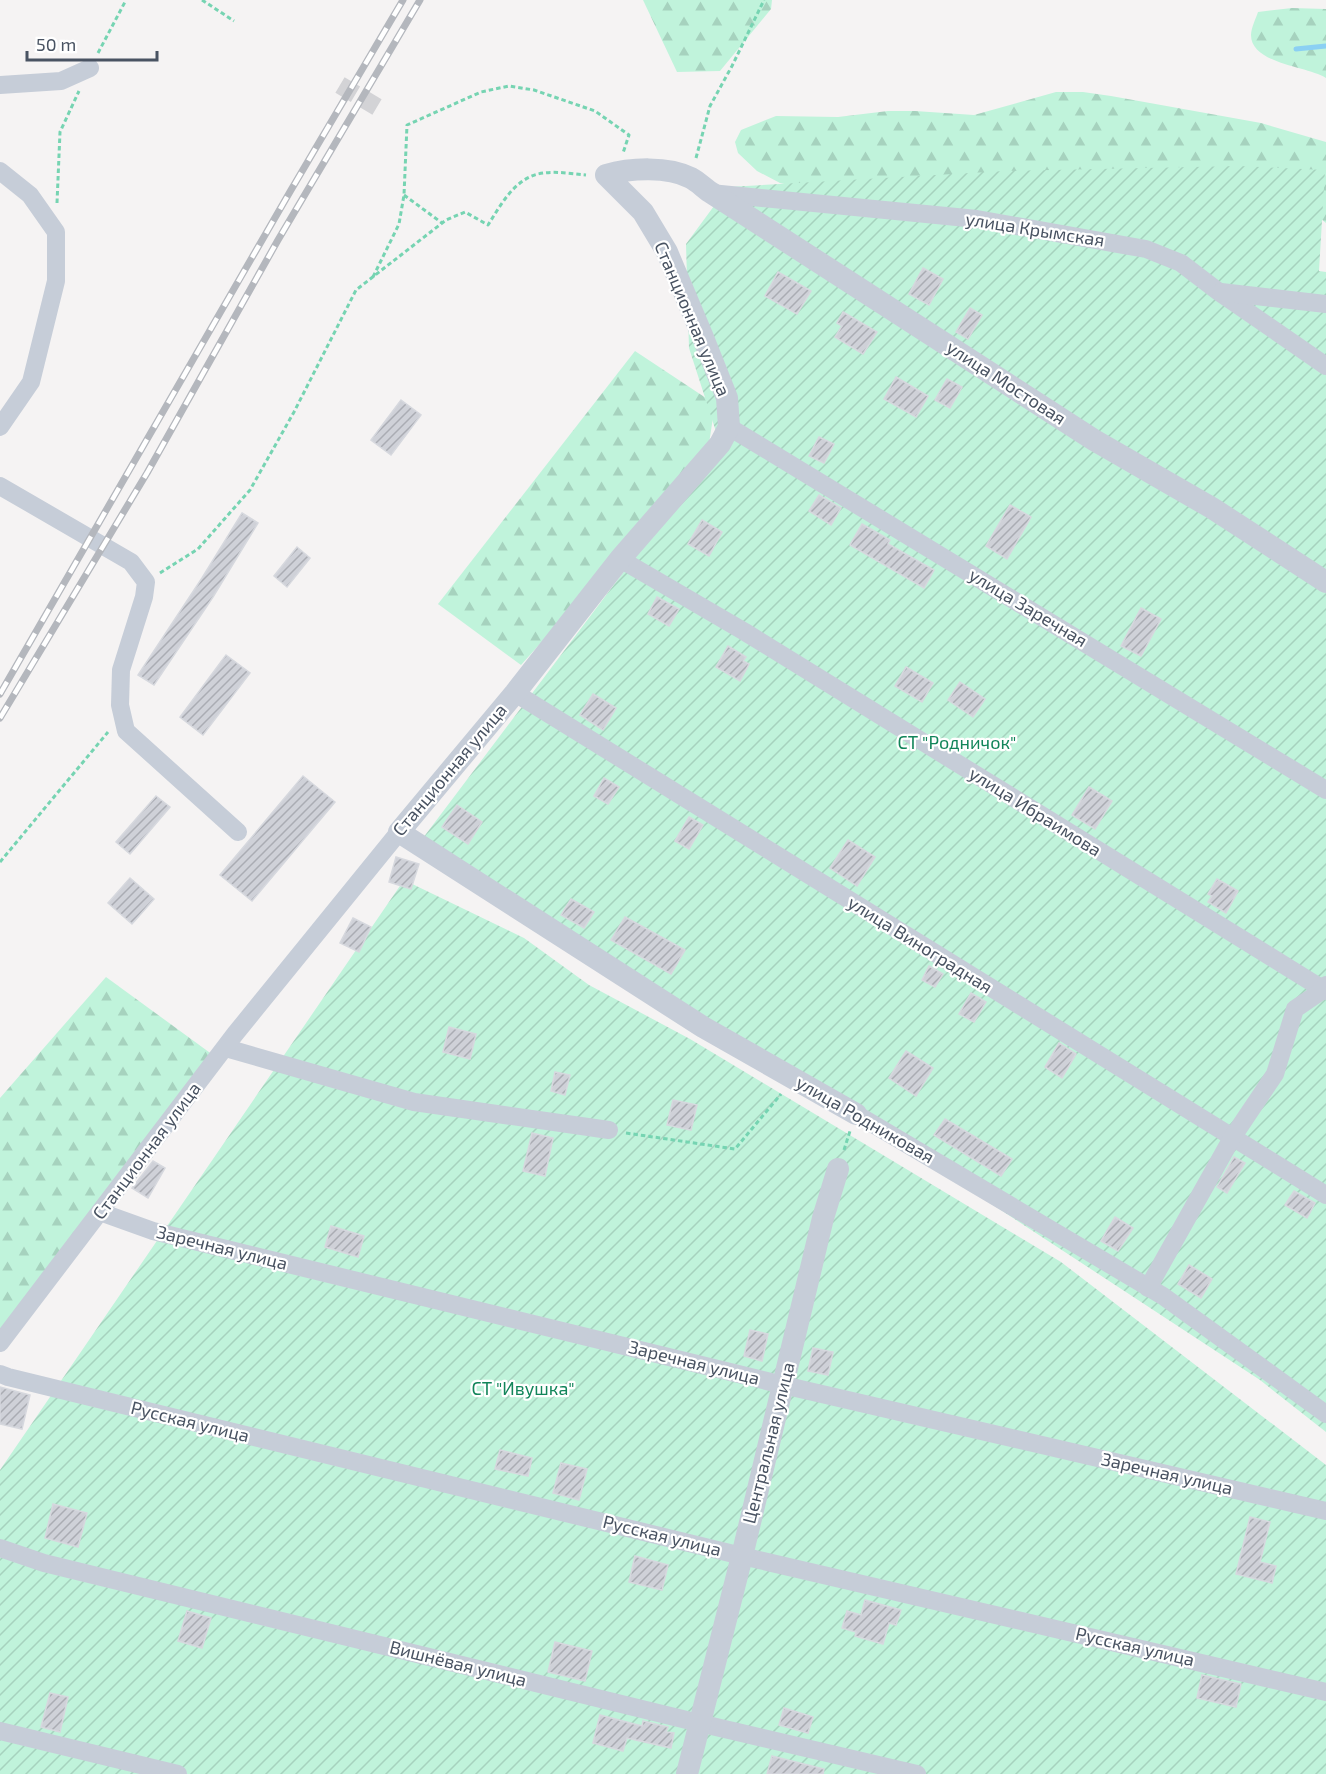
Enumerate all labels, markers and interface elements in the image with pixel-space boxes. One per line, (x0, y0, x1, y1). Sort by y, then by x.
scale bar (27, 24, 158, 62)
text: 50 m (36, 33, 76, 55)
street label: улица Крымская (964, 207, 1106, 251)
street label: Станционная улица (650, 238, 735, 399)
street label: улица Мостовая (943, 335, 1070, 429)
street label: улица Заречная (965, 563, 1092, 651)
street label: Станционная улица (387, 699, 511, 840)
park label: СТ "Родничок" (898, 731, 1016, 753)
street label: улица Ибраимова (965, 762, 1106, 861)
street label: улица Виноградная (844, 891, 997, 998)
street label: улица Родниковая (792, 1071, 939, 1168)
street label: Станционная улица (87, 1077, 205, 1223)
street label: Заречная улица (155, 1220, 290, 1274)
street label: Заречная улица (627, 1335, 762, 1389)
street label: Центральная улица (737, 1360, 799, 1526)
park label: СТ "Ивушка" (472, 1377, 575, 1399)
street label: Русская улица (129, 1396, 252, 1446)
street label: Заречная улица (1099, 1447, 1235, 1499)
street label: Русская улица (601, 1510, 724, 1560)
street label: Русская улица (1074, 1622, 1197, 1670)
street label: Вишнёвая улица (387, 1635, 529, 1691)

